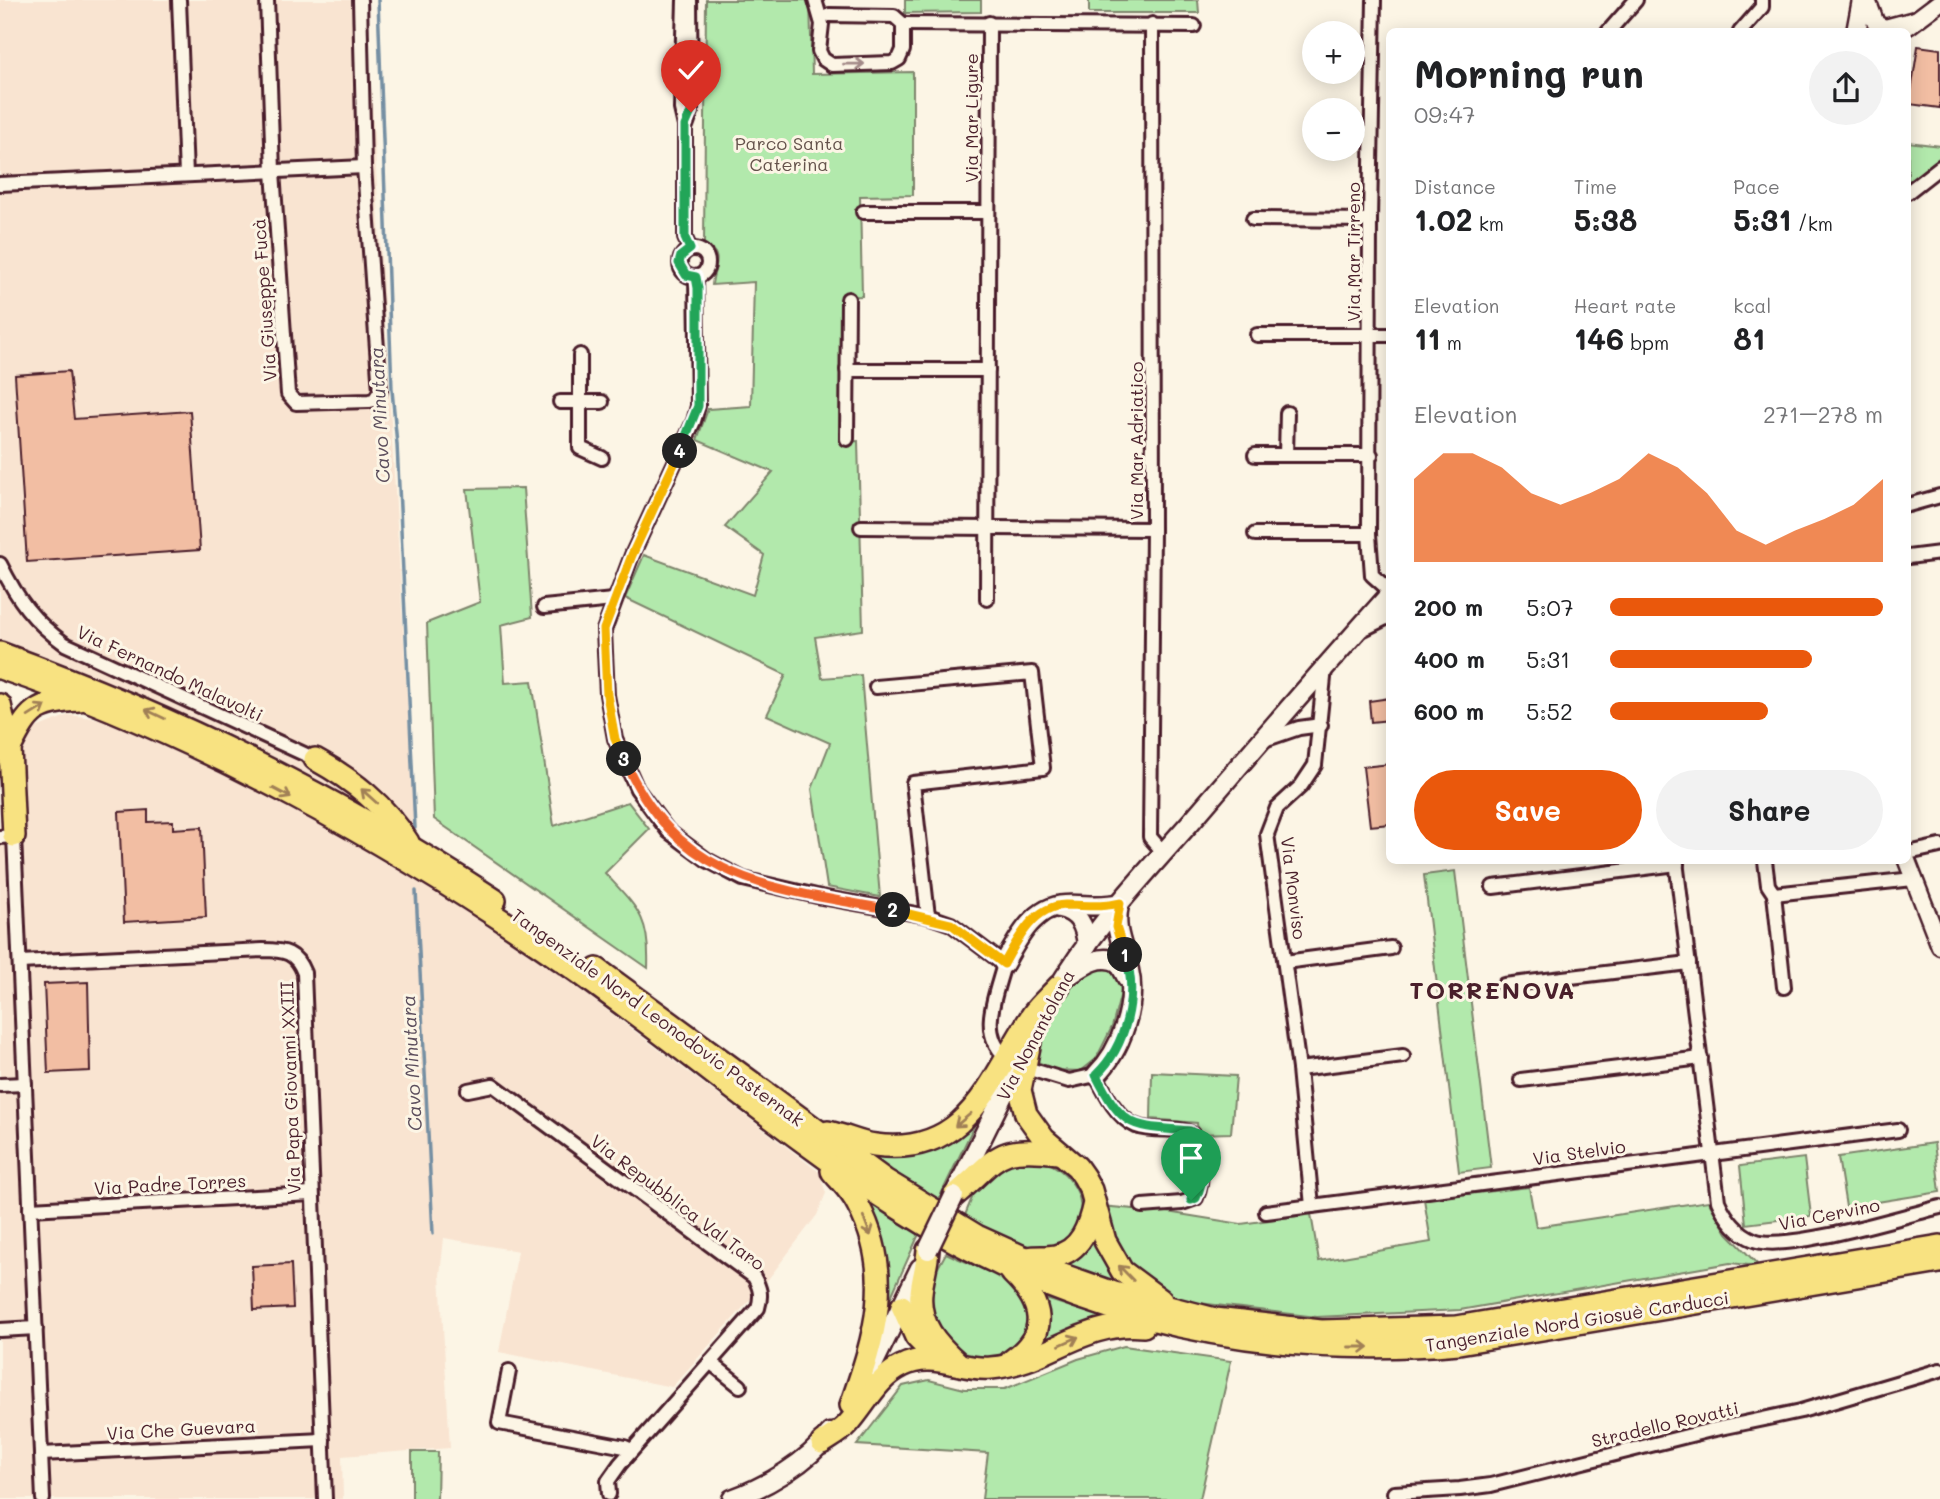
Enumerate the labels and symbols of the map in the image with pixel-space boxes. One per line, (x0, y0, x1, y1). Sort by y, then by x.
pin (661, 40, 721, 112)
street label: Via Mar Ligure (959, 53, 983, 183)
one-way arrow (842, 58, 865, 71)
park label: Parco Santa Caterina (735, 131, 843, 176)
street label: Via Mar Tirreno (1341, 182, 1365, 322)
street label: Via Giuseppe Fucà (246, 218, 282, 382)
water label: Cavo Minutara (363, 346, 395, 484)
street label: Via Mar Adriatico (1124, 361, 1148, 520)
pin: 4 (662, 434, 698, 468)
street label: Via Fernando Malavolti (73, 619, 267, 727)
one-way arrow (27, 703, 46, 718)
one-way arrow (145, 707, 167, 720)
pin: 3 (606, 742, 642, 776)
one-way arrow (272, 786, 292, 800)
one-way arrow (361, 788, 379, 804)
street label: Via Monviso (1276, 835, 1312, 941)
pin: 2 (876, 892, 910, 928)
street label: Tangenziale Nord Leonodovic Pasternak (507, 903, 809, 1131)
pin: 1 (1108, 937, 1142, 972)
street label: Via Nonantolana (990, 965, 1080, 1105)
district label: TORRENOVA (1410, 974, 1576, 1005)
street label: Via Papa Giovanni XXIII (274, 981, 306, 1195)
water label: Cavo Minutara (395, 994, 427, 1132)
one-way arrow (954, 1112, 972, 1128)
pin (1161, 1128, 1221, 1200)
street label: Via Repubblica Val Taro (586, 1129, 770, 1276)
street label: Via Stelvio (1531, 1134, 1627, 1170)
street label: Via Padre Torres (93, 1168, 247, 1200)
street label: Via Cervino (1776, 1192, 1882, 1236)
one-way arrow (862, 1215, 874, 1237)
one-way arrow (1117, 1264, 1134, 1281)
street label: Tangenziale Nord Giosuè Carducci (1423, 1285, 1731, 1357)
one-way arrow (1057, 1334, 1079, 1347)
one-way arrow (1347, 1340, 1370, 1354)
street label: Stradello Rovatti (1589, 1395, 1741, 1453)
street label: Via Che Guevara (106, 1413, 256, 1445)

